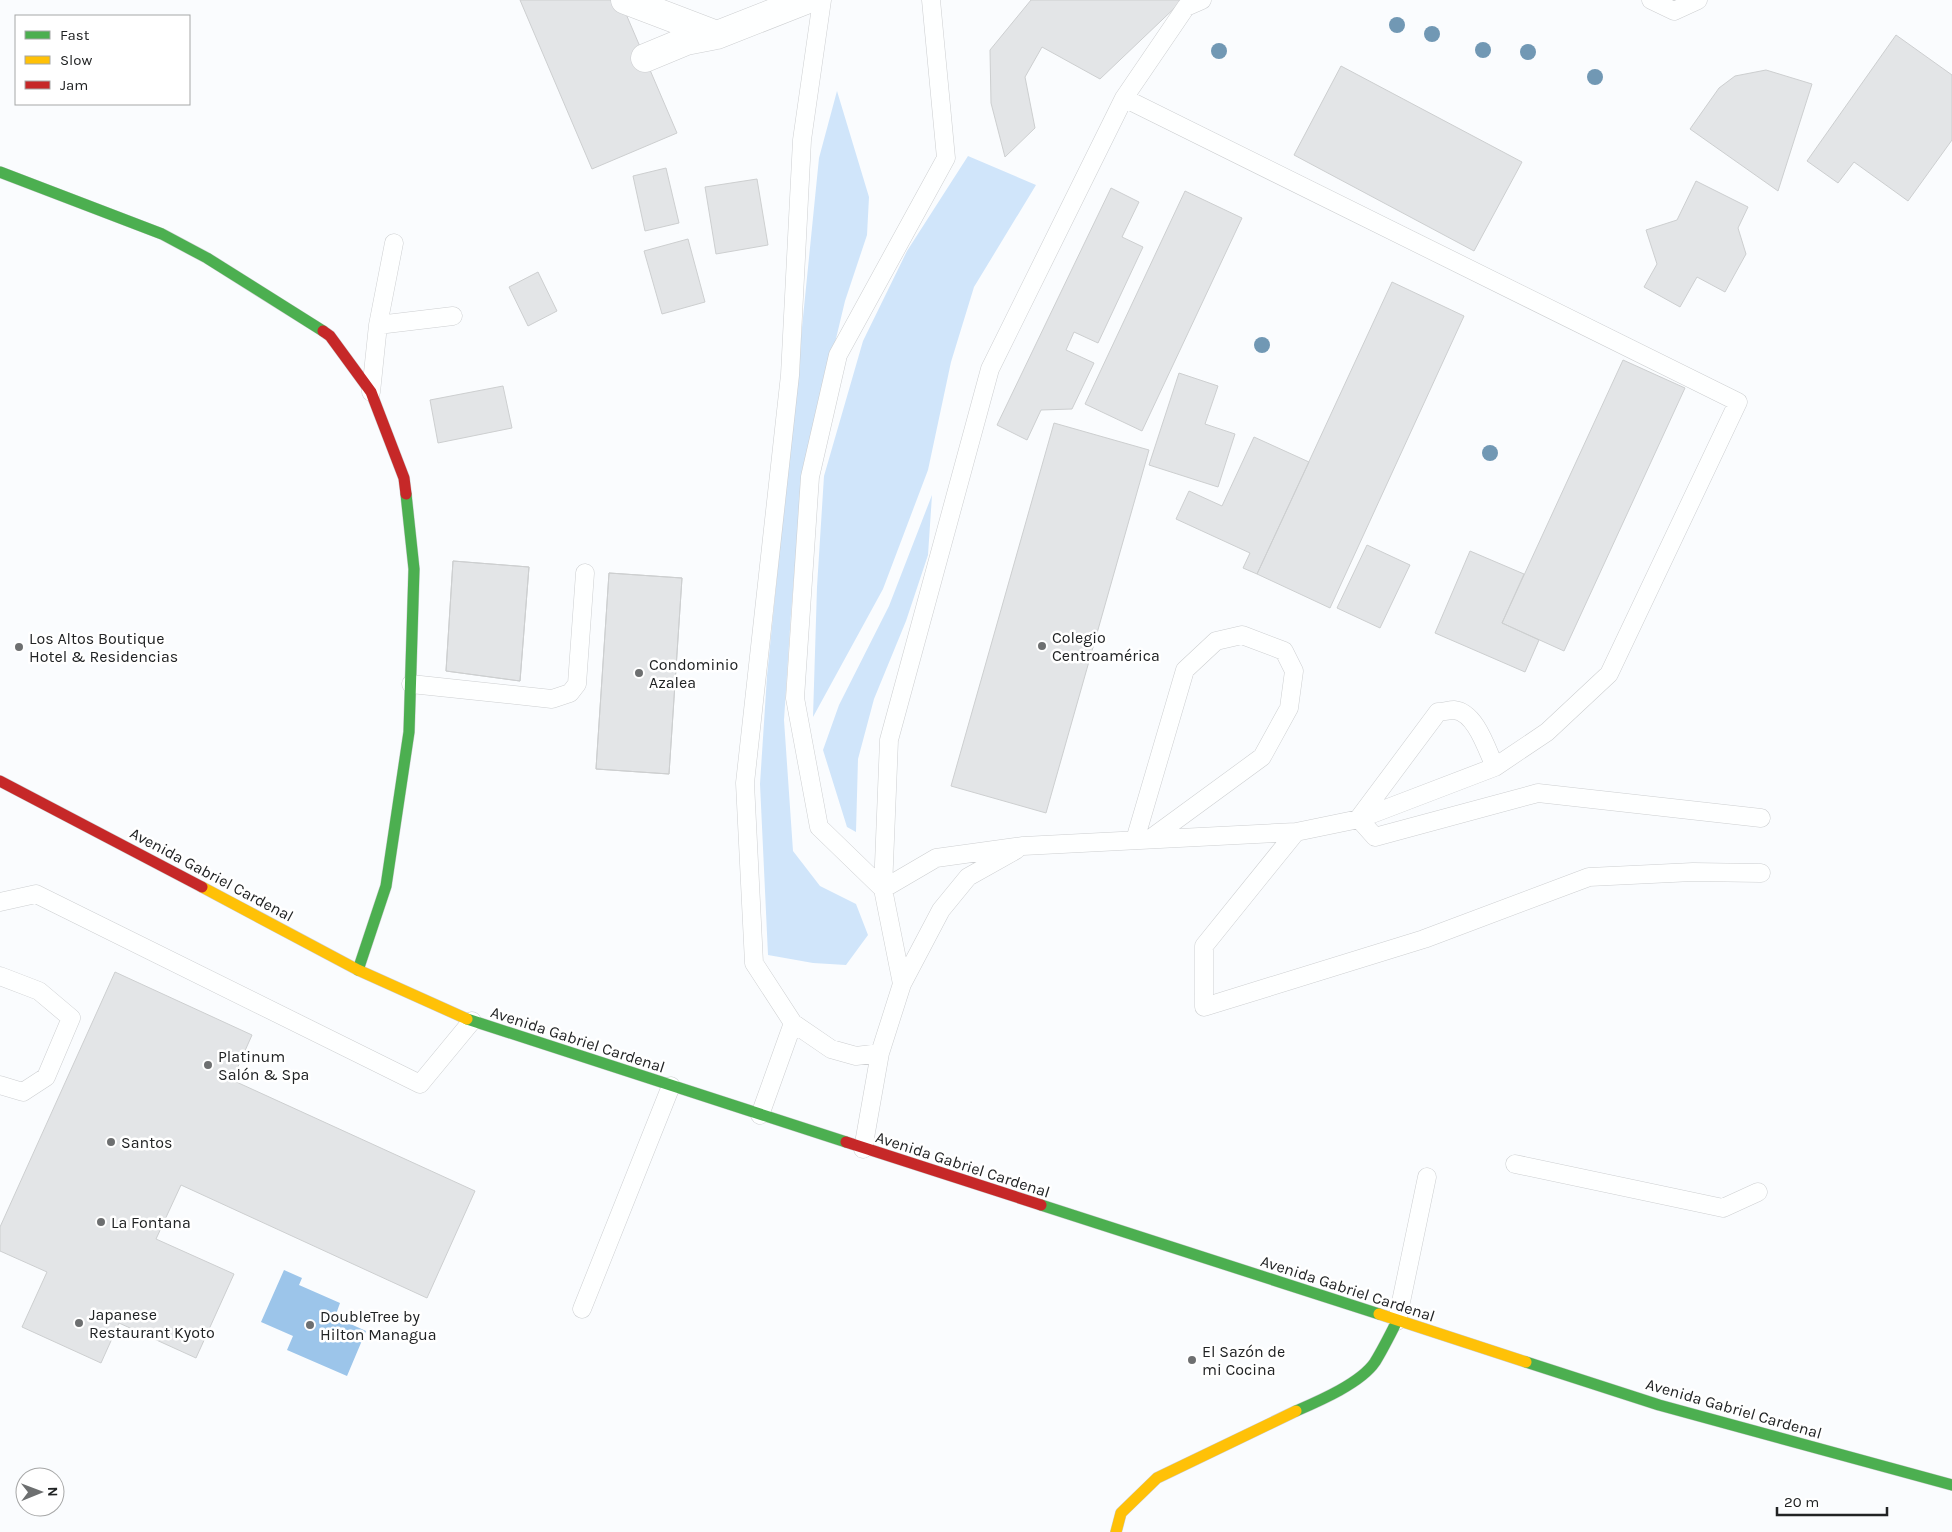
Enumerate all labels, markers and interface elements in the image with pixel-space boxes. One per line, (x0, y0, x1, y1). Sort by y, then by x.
legend (15, 15, 190, 105)
text: Fast (60, 26, 90, 44)
text: Slow (60, 51, 92, 69)
text: Jam (60, 76, 88, 94)
place label: Colegio Centroamérica (1052, 628, 1160, 665)
place label: Los Altos Boutique Hotel & Residencias (29, 629, 178, 666)
marker: Colegio Centroamérica (1036, 640, 1048, 652)
marker: Los Altos Boutique Hotel & Residencias (13, 641, 25, 653)
place label: Condominio Azalea (649, 655, 738, 692)
marker: Condominio Azalea (633, 667, 645, 679)
street label: Avenida Gabriel Cardenal (127, 823, 297, 926)
street label: Avenida Gabriel Cardenal (488, 1002, 667, 1077)
place label: Platinum Salón & Spa (218, 1047, 309, 1084)
marker: Platinum Salón & Spa (202, 1059, 214, 1071)
street label: Avenida Gabriel Cardenal (873, 1127, 1052, 1202)
place label: Santos (121, 1133, 172, 1152)
marker: Santos (105, 1136, 117, 1148)
place label: La Fontana (111, 1213, 191, 1232)
marker: La Fontana (95, 1216, 107, 1228)
street label: Avenida Gabriel Cardenal (1258, 1251, 1437, 1326)
place label: Japanese Restaurant Kyoto (89, 1305, 215, 1342)
place label: DoubleTree by Hilton Managua (320, 1307, 437, 1344)
marker: Japanese Restaurant Kyoto (73, 1317, 85, 1329)
marker: DoubleTree by Hilton Managua (304, 1319, 316, 1331)
place label: El Sazón de mi Cocina (1202, 1342, 1285, 1379)
marker: El Sazón de mi Cocina (1186, 1354, 1198, 1366)
street label: Avenida Gabriel Cardenal (1644, 1374, 1824, 1443)
north arrow (15, 1467, 65, 1517)
scale bar (1777, 1484, 1887, 1516)
text: N (44, 1487, 61, 1497)
text: 20 m (1784, 1493, 1819, 1511)

